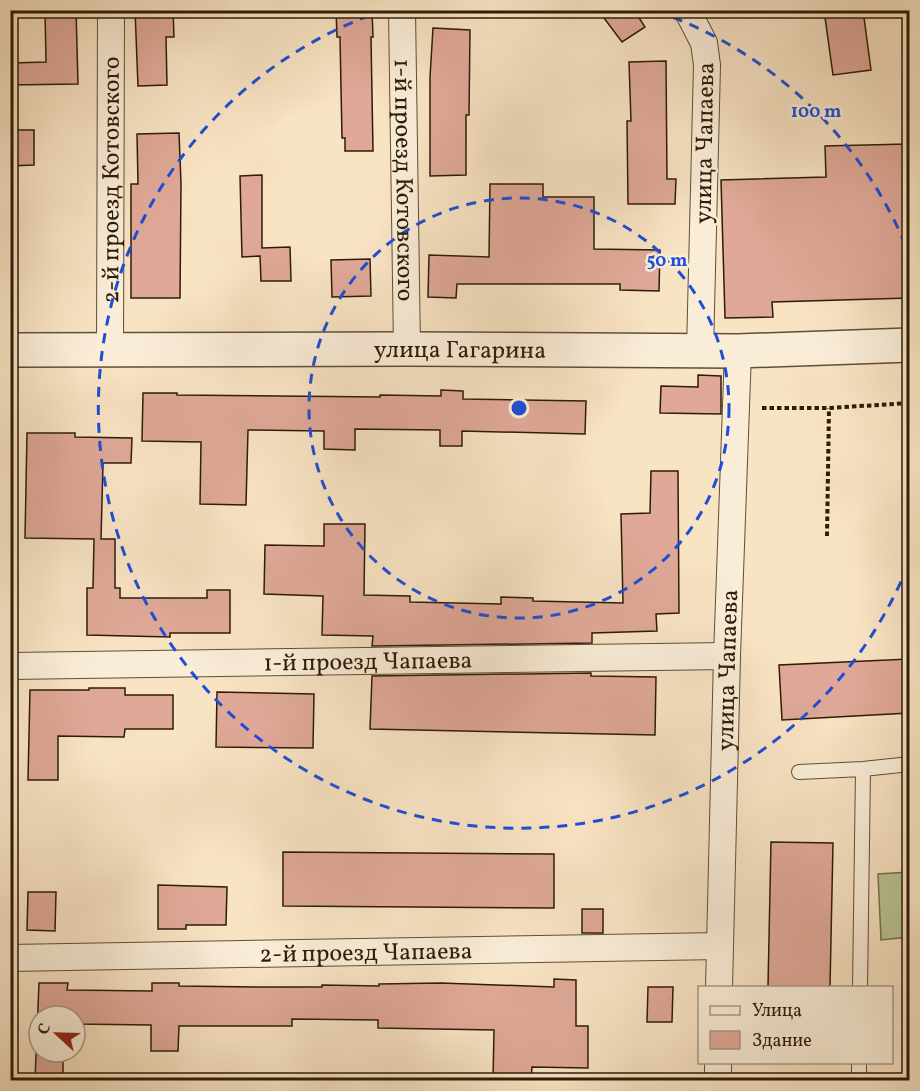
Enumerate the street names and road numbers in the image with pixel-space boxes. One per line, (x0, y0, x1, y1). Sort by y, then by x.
street label: 2-й проезд Котовского (95, 56, 130, 304)
street label: 1-й проезд Котовского (384, 58, 421, 302)
street label: улица Чапаева (688, 62, 724, 224)
street label: улица Гагарина (374, 334, 546, 369)
street label: улица Чапаева (710, 589, 748, 751)
street label: 1-й проезд Чапаева (263, 645, 473, 681)
street label: 2-й проезд Чапаева (259, 935, 473, 973)

